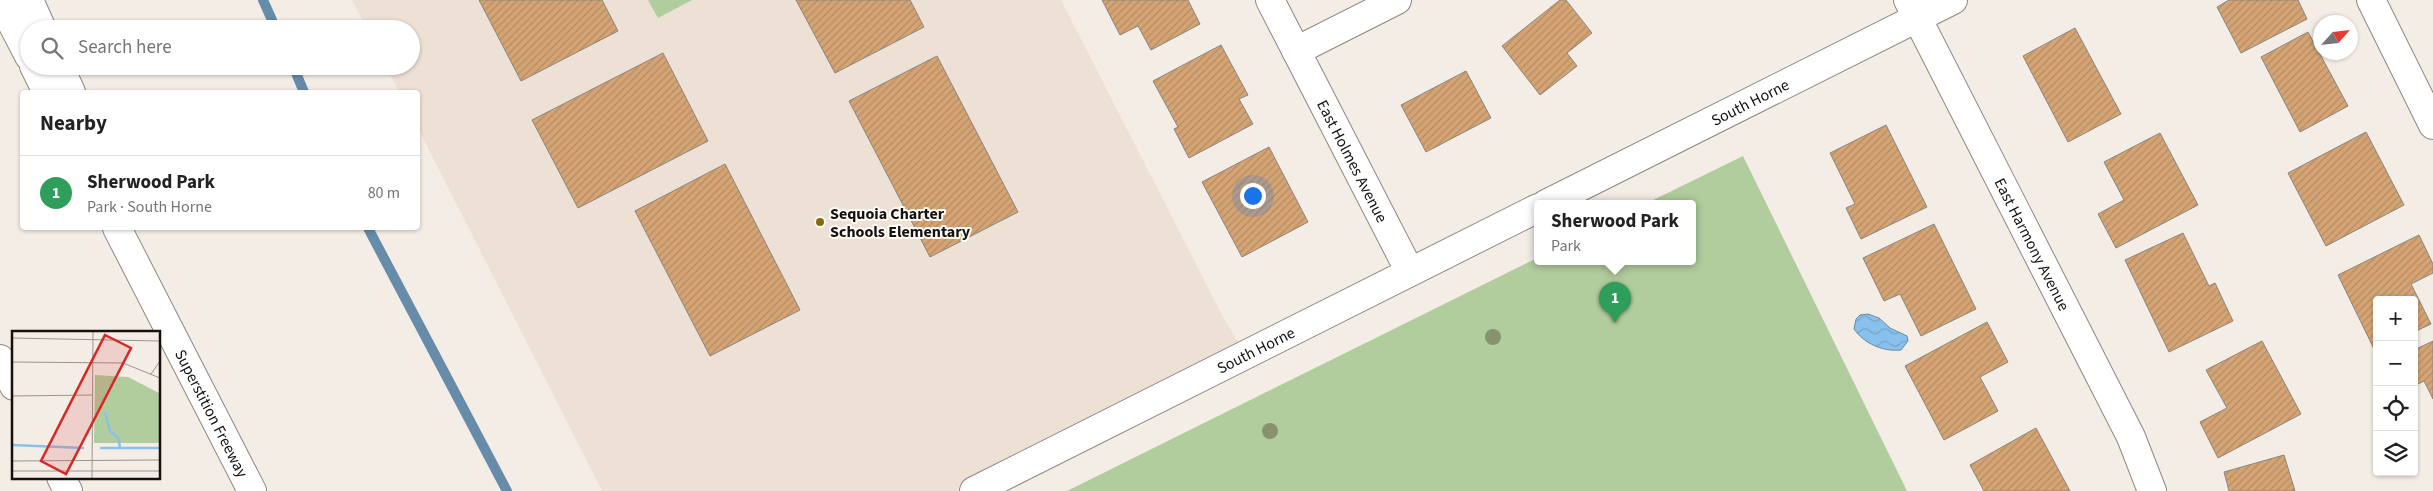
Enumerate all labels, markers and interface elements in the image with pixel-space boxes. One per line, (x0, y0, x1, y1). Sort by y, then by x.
north arrow (2313, 15, 2358, 60)
search box (20, 20, 420, 75)
icon: search (38, 34, 66, 62)
text: Search here (78, 34, 172, 61)
street label: South Horne (1707, 74, 1793, 132)
street label: East Holmes Avenue (1311, 96, 1393, 227)
text: Nearby (40, 108, 107, 138)
text: Sherwood Park (87, 169, 215, 196)
street label: East Harmony Avenue (1989, 174, 2075, 315)
text: 1 (52, 182, 60, 204)
text: 80 m (368, 182, 400, 204)
your location (1240, 183, 1266, 209)
text: Park · South Horne (87, 196, 212, 218)
popup (1534, 200, 1696, 265)
place label: Sequoia Charter Schools Elementary (830, 203, 971, 243)
text: Sherwood Park (1551, 208, 1679, 235)
marker: Sequoia Charter Schools Elementary (814, 216, 826, 228)
text: Park (1551, 235, 1581, 257)
pin: 1 (1599, 282, 1631, 323)
map controls (2373, 296, 2418, 476)
button: + (2373, 296, 2418, 341)
street label: South Horne (1213, 322, 1299, 379)
inset map (12, 331, 160, 478)
button: − (2373, 341, 2418, 386)
street label: Superstition Freeway (169, 346, 253, 482)
button: locate (2373, 386, 2418, 431)
button: layers (2373, 431, 2418, 476)

